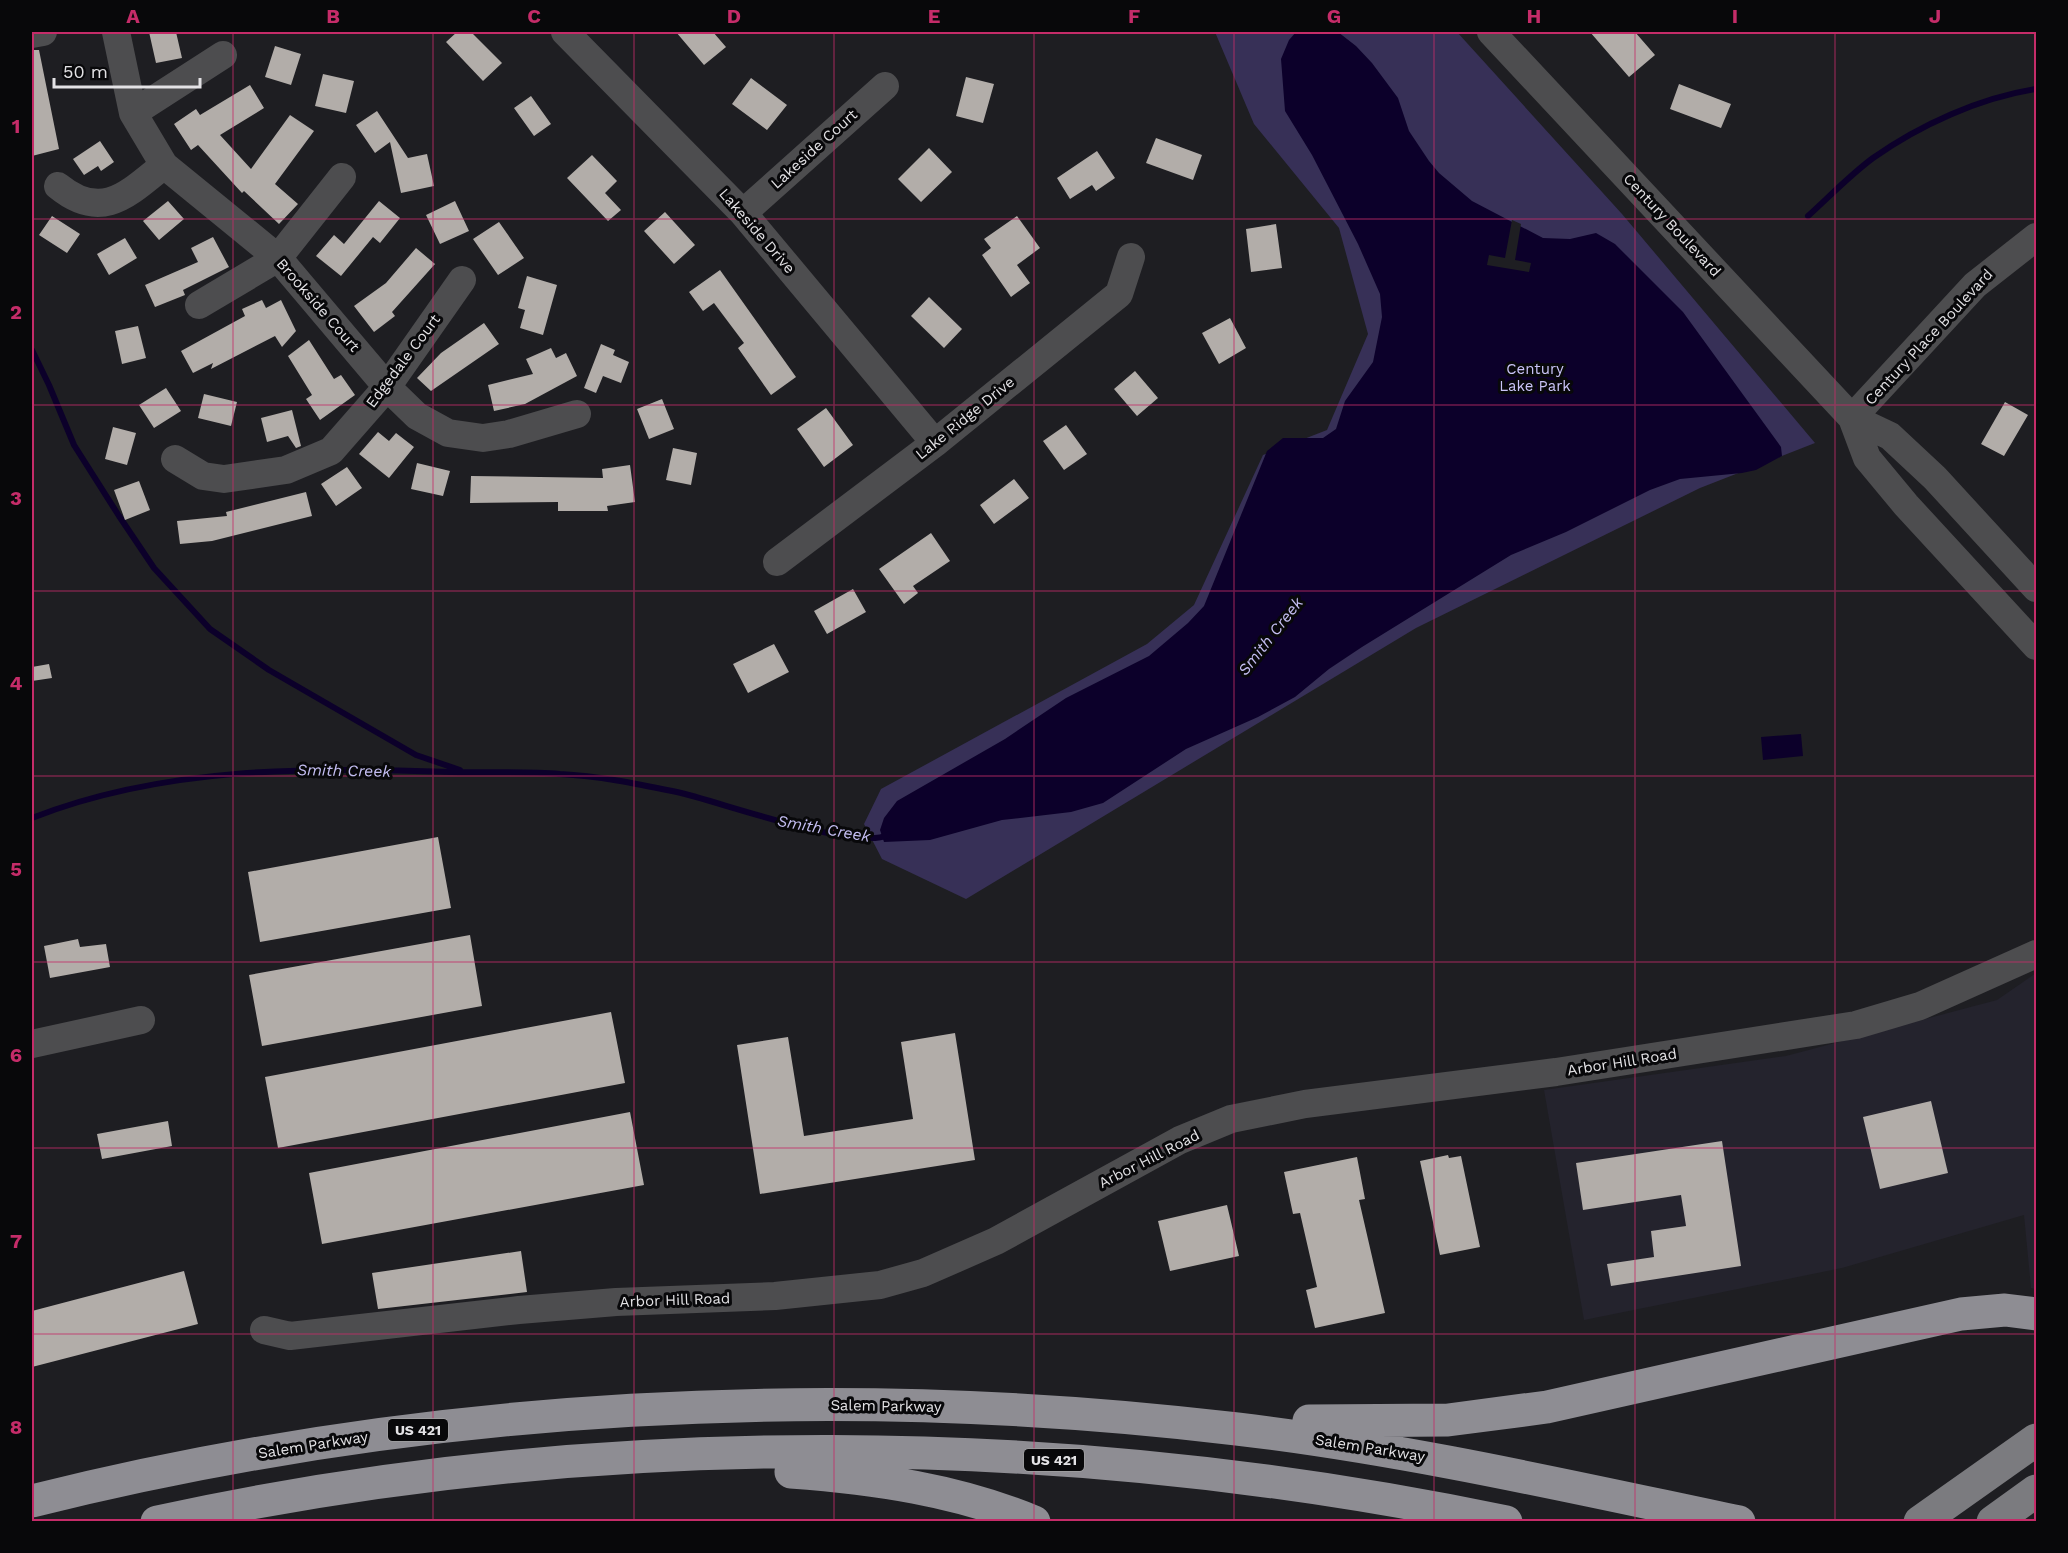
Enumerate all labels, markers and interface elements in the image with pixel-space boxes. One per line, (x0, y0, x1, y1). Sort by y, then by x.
text: A (126, 4, 140, 28)
text: B (326, 4, 340, 28)
text: C (527, 4, 541, 28)
text: D (727, 4, 741, 28)
text: E (928, 4, 940, 28)
text: F (1128, 4, 1140, 28)
text: G (1327, 4, 1341, 28)
text: H (1527, 4, 1541, 28)
text: I (1732, 4, 1738, 28)
text: J (1929, 4, 1941, 28)
scale bar (54, 51, 200, 89)
text: 50 m (63, 61, 108, 82)
street label: Lakeside Court (767, 105, 861, 192)
text: 1 (12, 114, 20, 138)
street label: Century Boulevard (1619, 170, 1725, 280)
street label: Lakeside Drive (715, 185, 799, 277)
street label: Brookside Court (273, 255, 364, 356)
street label: Century Place Boulevard (1861, 265, 1997, 409)
text: 2 (10, 300, 22, 324)
street label: Edgedale Court (362, 310, 444, 411)
park label: Century Lake Park (1499, 360, 1571, 395)
street label: Lake Ridge Drive (912, 373, 1018, 463)
text: 3 (10, 486, 22, 510)
water label: Smith Creek (1234, 592, 1308, 679)
text: 4 (10, 671, 23, 695)
water label: Smith Creek (297, 760, 393, 781)
water label: Smith Creek (776, 811, 873, 846)
text: 5 (10, 857, 22, 881)
text: 6 (10, 1043, 22, 1067)
street label: Arbor Hill Road (1566, 1044, 1678, 1080)
street label: Arbor Hill Road (1096, 1126, 1202, 1192)
text: 7 (10, 1229, 22, 1253)
street label: Arbor Hill Road (619, 1289, 731, 1311)
street label: Salem Parkway (830, 1396, 942, 1416)
text: 8 (10, 1415, 22, 1439)
road number: US 421 (388, 1419, 448, 1441)
street label: Salem Parkway (257, 1427, 370, 1463)
street label: Salem Parkway (1314, 1430, 1427, 1466)
road number: US 421 (1024, 1449, 1084, 1471)

